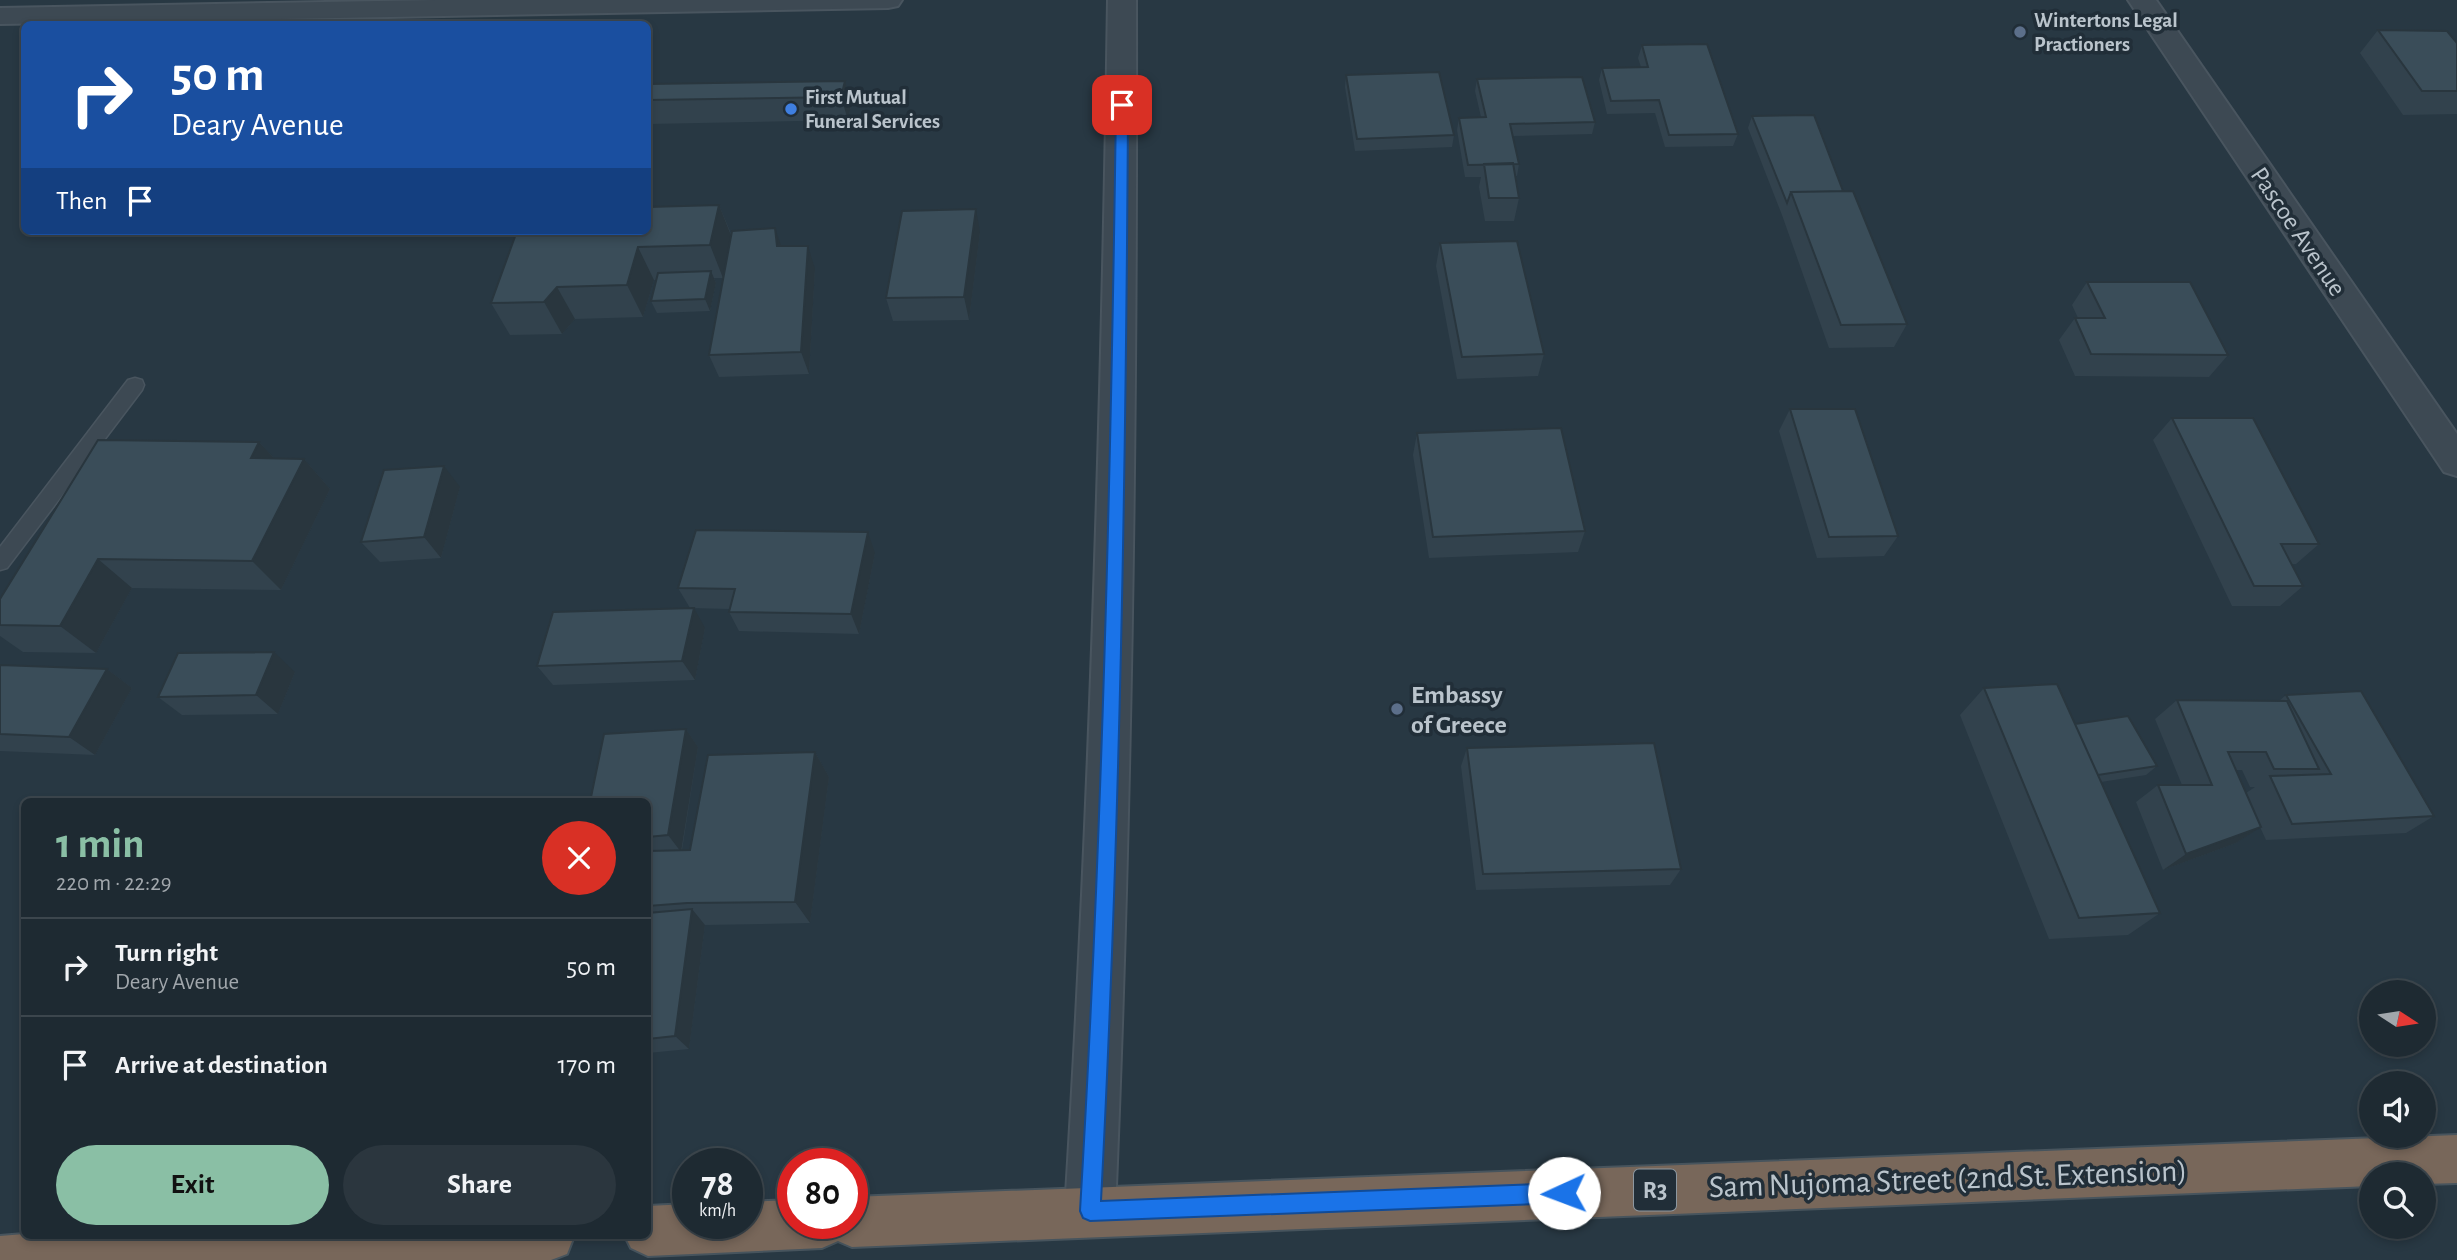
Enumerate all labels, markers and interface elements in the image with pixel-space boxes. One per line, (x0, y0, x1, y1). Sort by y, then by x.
place label: Wintertons Legal Practioners (2034, 10, 2178, 55)
marker: Wintertons Legal Practioners (2012, 24, 2028, 40)
icon: right (56, 49, 147, 140)
text: 50 m (171, 51, 265, 100)
pin (1092, 75, 1152, 135)
icon: arrive (1103, 86, 1141, 124)
place label: First Mutual Funeral Services (805, 87, 940, 132)
marker: First Mutual Funeral Services (783, 101, 799, 117)
text: Deary Avenue (171, 109, 344, 141)
street label: Pascoe Avenue (2246, 162, 2351, 301)
icon: arrive (121, 182, 159, 220)
text: Then (56, 188, 107, 214)
place label: Embassy of Greece (1411, 682, 1507, 738)
marker: Embassy of Greece (1389, 701, 1405, 717)
button: close (542, 821, 616, 895)
text: 1 min (56, 823, 145, 865)
text: 220 m · 22:29 (56, 872, 172, 895)
text: Turn right (115, 940, 218, 966)
icon: right (56, 948, 94, 986)
text: 50 m (566, 954, 616, 980)
text: Deary Avenue (115, 971, 239, 994)
north arrow (2359, 980, 2436, 1057)
map controls (2359, 980, 2436, 1239)
icon: arrive (56, 1046, 94, 1084)
text: Arrive at destination (115, 1052, 328, 1078)
text: 170 m (557, 1052, 616, 1078)
button: sound (2359, 1071, 2436, 1148)
button: Exit (56, 1145, 329, 1225)
button: Share (343, 1145, 616, 1225)
speed limit sign: 80 (777, 1148, 868, 1239)
street label: Sam Nujoma Street (2nd St. Extension) (1708, 1155, 2188, 1203)
position arrow (1527, 1156, 1601, 1230)
button: search (2359, 1162, 2436, 1239)
text: 78 (701, 1167, 734, 1202)
road number: R3 (1634, 1170, 1676, 1210)
text: km/h (699, 1202, 736, 1220)

